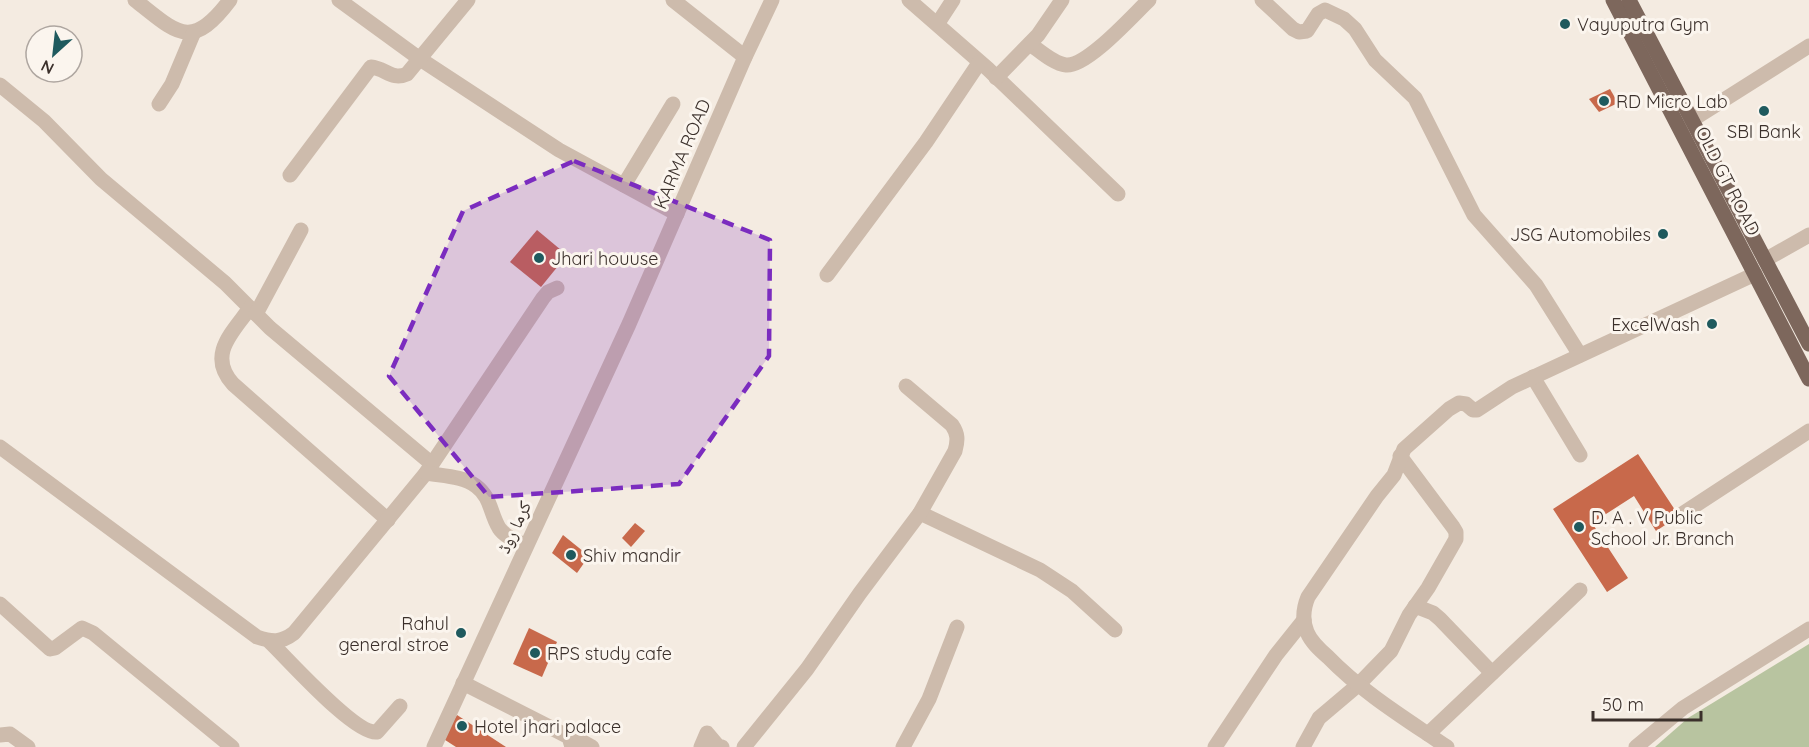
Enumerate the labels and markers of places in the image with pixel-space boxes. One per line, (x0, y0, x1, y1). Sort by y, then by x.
place label: Vayuputra Gym (1577, 13, 1709, 36)
marker: Vayuputra Gym (1558, 17, 1572, 31)
place label: RD Micro Lab (1616, 90, 1728, 113)
marker: RD Micro Lab (1597, 94, 1611, 108)
marker: SBI Bank (1757, 104, 1771, 118)
place label: SBI Bank (1727, 120, 1801, 143)
place label: JSG Automobiles (1510, 223, 1651, 246)
marker: JSG Automobiles (1656, 227, 1670, 241)
place label: Jhari houuse (551, 247, 658, 270)
marker: Jhari houuse (532, 251, 546, 265)
place label: ExcelWash (1611, 313, 1700, 336)
marker: ExcelWash (1705, 317, 1719, 331)
place label: D. A . V Public School Jr. Branch (1591, 506, 1734, 550)
marker: D. A . V Public School Jr. Branch (1572, 520, 1586, 534)
place label: Shiv mandir (583, 544, 681, 567)
marker: Shiv mandir (564, 548, 578, 562)
place label: Rahul general stroe (339, 612, 449, 656)
marker: Rahul general stroe (454, 626, 468, 640)
place label: RPS study cafe (547, 642, 672, 665)
marker: RPS study cafe (528, 646, 542, 660)
place label: Hotel jhari palace (474, 715, 621, 738)
marker: Hotel jhari palace (455, 719, 469, 733)

